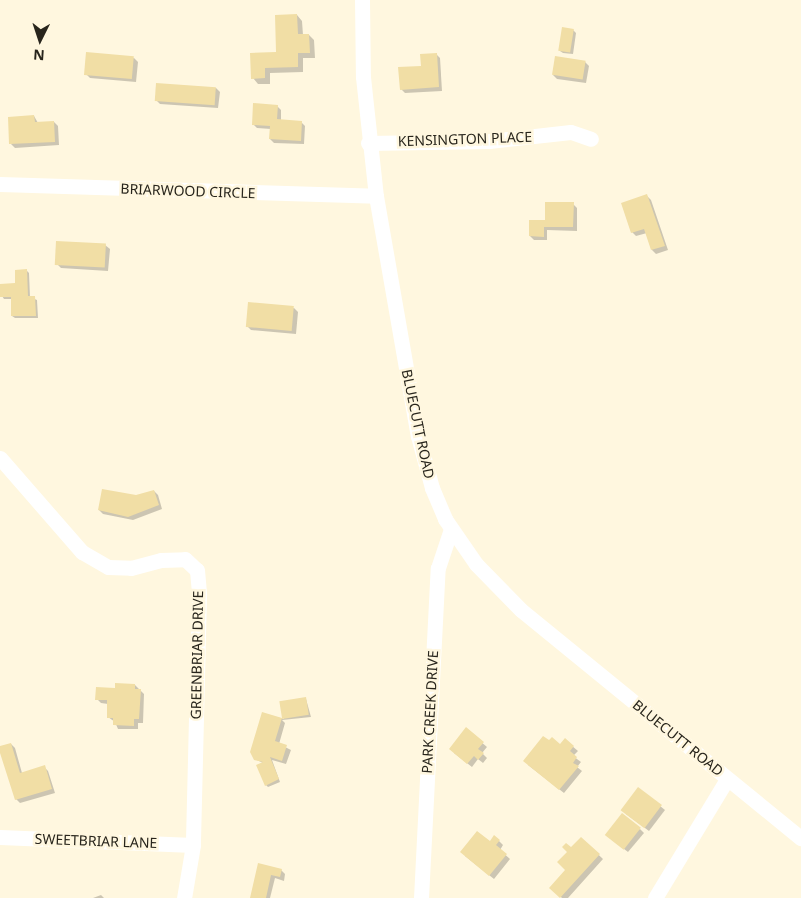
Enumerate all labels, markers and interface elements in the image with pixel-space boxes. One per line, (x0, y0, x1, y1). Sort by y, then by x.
north arrow (15, 15, 65, 65)
text: N (33, 46, 45, 65)
street label: KENSINGTON PLACE (398, 128, 532, 150)
street label: BRIARWOOD CIRCLE (120, 180, 256, 202)
street label: BLUECUTT ROAD (398, 368, 438, 480)
street label: GREENBRIAR DRIVE (187, 590, 207, 720)
street label: PARK CREEK DRIVE (418, 650, 442, 774)
street label: BLUECUTT ROAD (629, 696, 727, 780)
street label: SWEETBRIAR LANE (34, 830, 158, 852)

